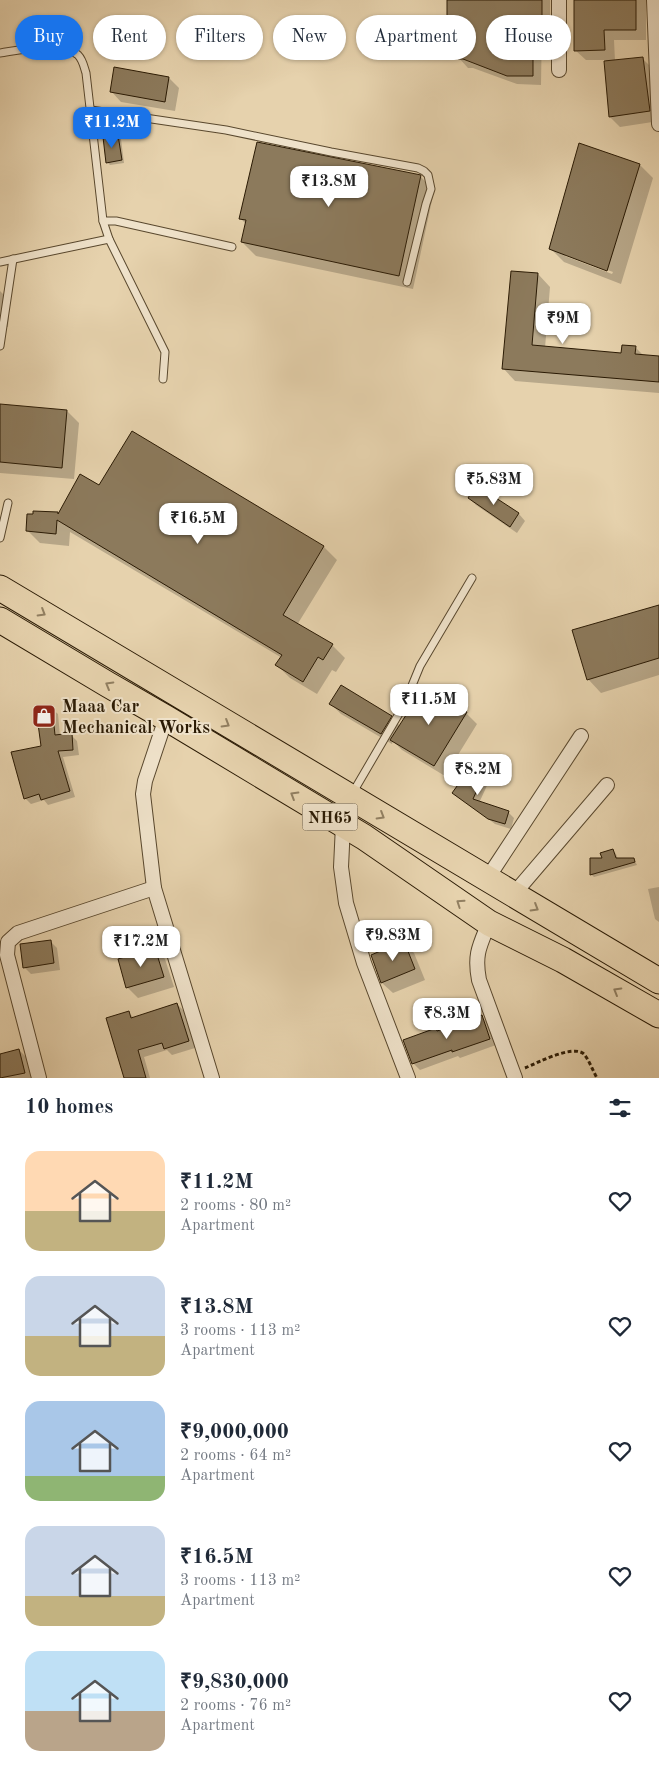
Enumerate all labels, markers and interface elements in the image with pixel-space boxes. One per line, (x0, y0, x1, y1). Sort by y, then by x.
chip: Buy (15, 15, 83, 60)
chip: Rent (93, 15, 166, 60)
chip: Filters (176, 15, 263, 60)
chip: New (273, 15, 346, 60)
chip: Apartment (356, 15, 476, 60)
chip: House (486, 15, 571, 60)
pin: ₹11.2M (71, 106, 153, 149)
text: ₹11.2M (84, 115, 140, 131)
pin: ₹13.8M (288, 166, 370, 208)
text: ₹13.8M (301, 174, 357, 190)
pin: ₹9M (539, 302, 587, 345)
text: ₹9M (547, 311, 579, 327)
pin: ₹5.83M (453, 464, 535, 506)
text: ₹5.83M (466, 472, 522, 488)
pin: ₹16.5M (157, 502, 239, 545)
text: ₹16.5M (170, 511, 226, 527)
one-way arrow (36, 607, 45, 617)
one-way arrow (106, 682, 115, 692)
pin: ₹11.5M (388, 684, 470, 726)
text: ₹11.5M (401, 692, 457, 708)
place label: Maaa Car Mechanical Works (62, 698, 210, 737)
shop icon: Maaa Car Mechanical Works (31, 703, 57, 729)
one-way arrow (221, 717, 230, 727)
pin: ₹8.2M (443, 754, 513, 796)
text: ₹8.2M (455, 762, 501, 778)
one-way arrow (291, 792, 300, 802)
road number: NH65 (302, 804, 358, 830)
one-way arrow (375, 809, 384, 819)
one-way arrow (456, 900, 466, 909)
one-way arrow (530, 902, 539, 912)
pin: ₹9.83M (352, 920, 434, 962)
pin: ₹17.2M (100, 926, 182, 968)
text: ₹9.83M (365, 928, 421, 944)
text: ₹17.2M (113, 934, 169, 950)
one-way arrow (613, 987, 622, 997)
pin: ₹8.3M (412, 998, 482, 1040)
text: ₹8.3M (424, 1006, 470, 1022)
icon: filters (606, 1094, 634, 1122)
text: 10 homes (25, 1097, 113, 1118)
icon: home (65, 1171, 125, 1231)
text: ₹11.2M (180, 1172, 253, 1193)
icon: heart (606, 1187, 634, 1215)
text: 2 rooms · 80 m² (180, 1198, 291, 1214)
text: Apartment (180, 1218, 255, 1234)
icon: home (65, 1296, 125, 1356)
text: ₹13.8M (180, 1297, 253, 1318)
icon: heart (606, 1312, 634, 1340)
text: 3 rooms · 113 m² (180, 1323, 300, 1339)
text: Apartment (180, 1343, 255, 1359)
icon: home (65, 1421, 125, 1481)
text: ₹9,000,000 (180, 1422, 289, 1443)
icon: heart (606, 1437, 634, 1465)
text: 2 rooms · 64 m² (180, 1448, 291, 1464)
text: Apartment (180, 1468, 255, 1484)
icon: home (65, 1546, 125, 1606)
text: ₹16.5M (180, 1547, 253, 1568)
icon: heart (606, 1562, 634, 1590)
text: 3 rooms · 113 m² (180, 1573, 300, 1589)
text: Apartment (180, 1593, 255, 1609)
icon: home (65, 1671, 125, 1731)
text: ₹9,830,000 (180, 1672, 289, 1693)
icon: heart (606, 1687, 634, 1715)
text: 2 rooms · 76 m² (180, 1698, 291, 1714)
text: Apartment (180, 1718, 255, 1734)

